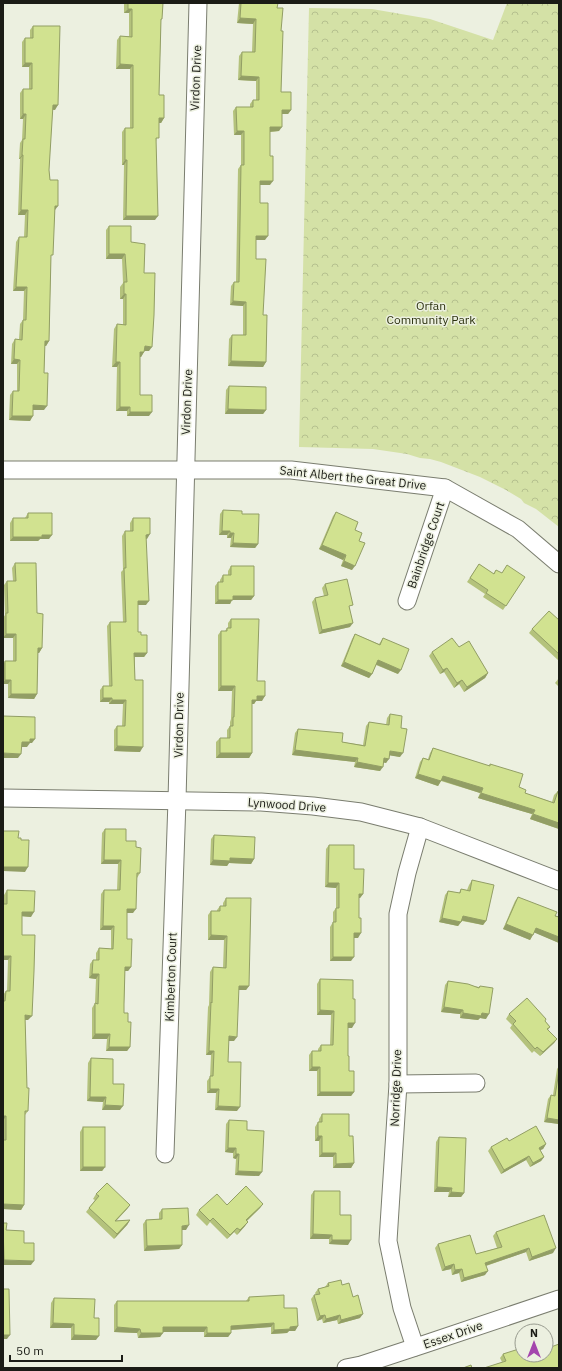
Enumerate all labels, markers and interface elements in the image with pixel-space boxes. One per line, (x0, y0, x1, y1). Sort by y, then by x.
street label: Virdon Drive (187, 44, 204, 111)
park label: Orfan Community Park (386, 298, 476, 327)
street label: Virdon Drive (178, 368, 195, 435)
street label: Saint Albert the Great Drive (279, 462, 427, 493)
street label: Bainbridge Court (404, 499, 447, 590)
street label: Virdon Drive (170, 692, 187, 758)
street label: Lynwood Drive (247, 794, 327, 815)
street label: Kimberton Court (161, 932, 180, 1022)
street label: Norridge Drive (387, 1049, 404, 1127)
street label: Essex Drive (421, 1317, 485, 1352)
north arrow (514, 1323, 554, 1363)
text: N (530, 1326, 538, 1340)
scale bar (10, 1337, 122, 1363)
text: 50 m (16, 1343, 44, 1358)

